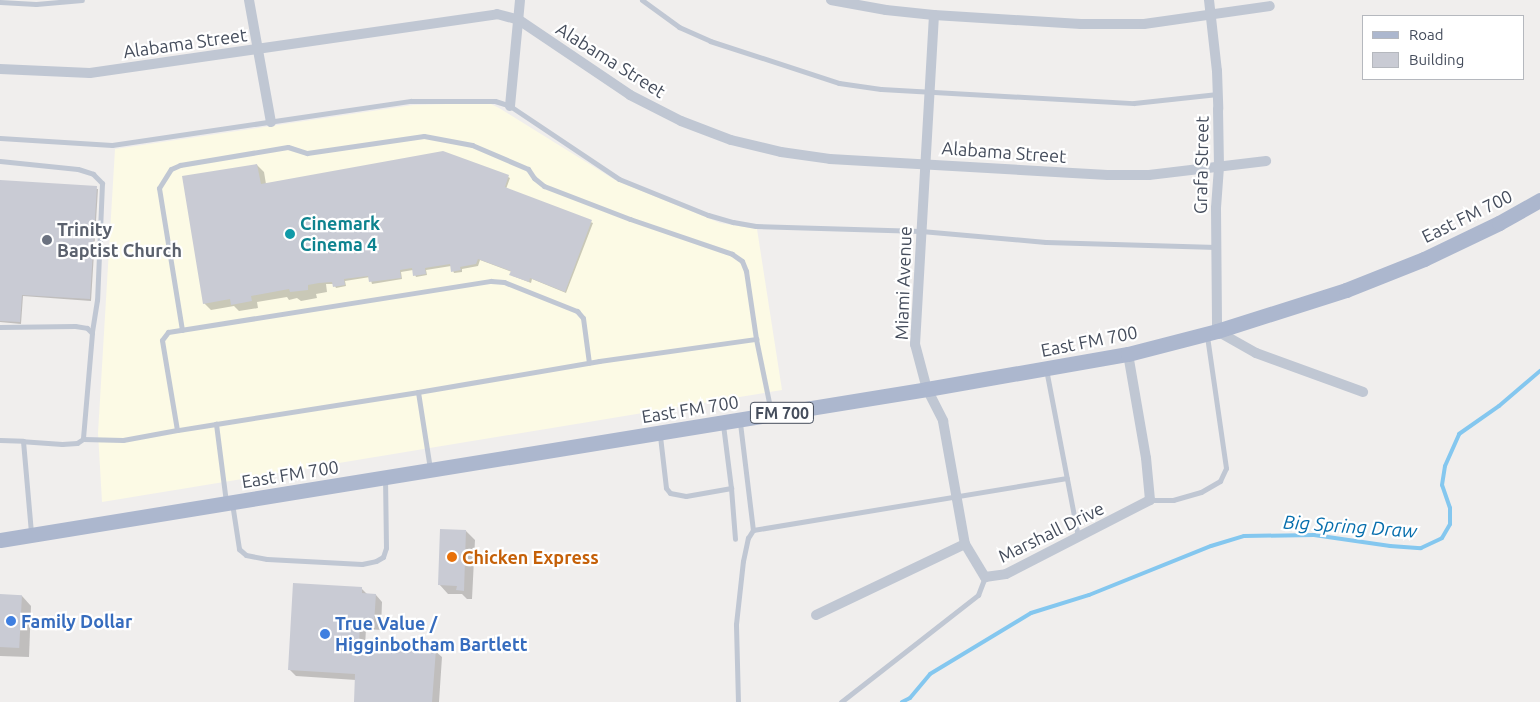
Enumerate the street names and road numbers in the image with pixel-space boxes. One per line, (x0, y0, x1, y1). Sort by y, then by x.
street label: Alabama Street (552, 18, 670, 102)
street label: Alabama Street (122, 24, 248, 62)
street label: Grafa Street (1189, 116, 1213, 214)
street label: Alabama Street (941, 137, 1067, 167)
street label: East FM 700 (1418, 185, 1516, 247)
street label: Miami Avenue (890, 226, 916, 340)
street label: East FM 700 (1039, 321, 1139, 361)
street label: East FM 700 (640, 391, 740, 427)
road number: FM 700 (750, 399, 814, 426)
street label: East FM 700 (240, 456, 340, 492)
street label: Marshall Drive (995, 497, 1107, 567)

